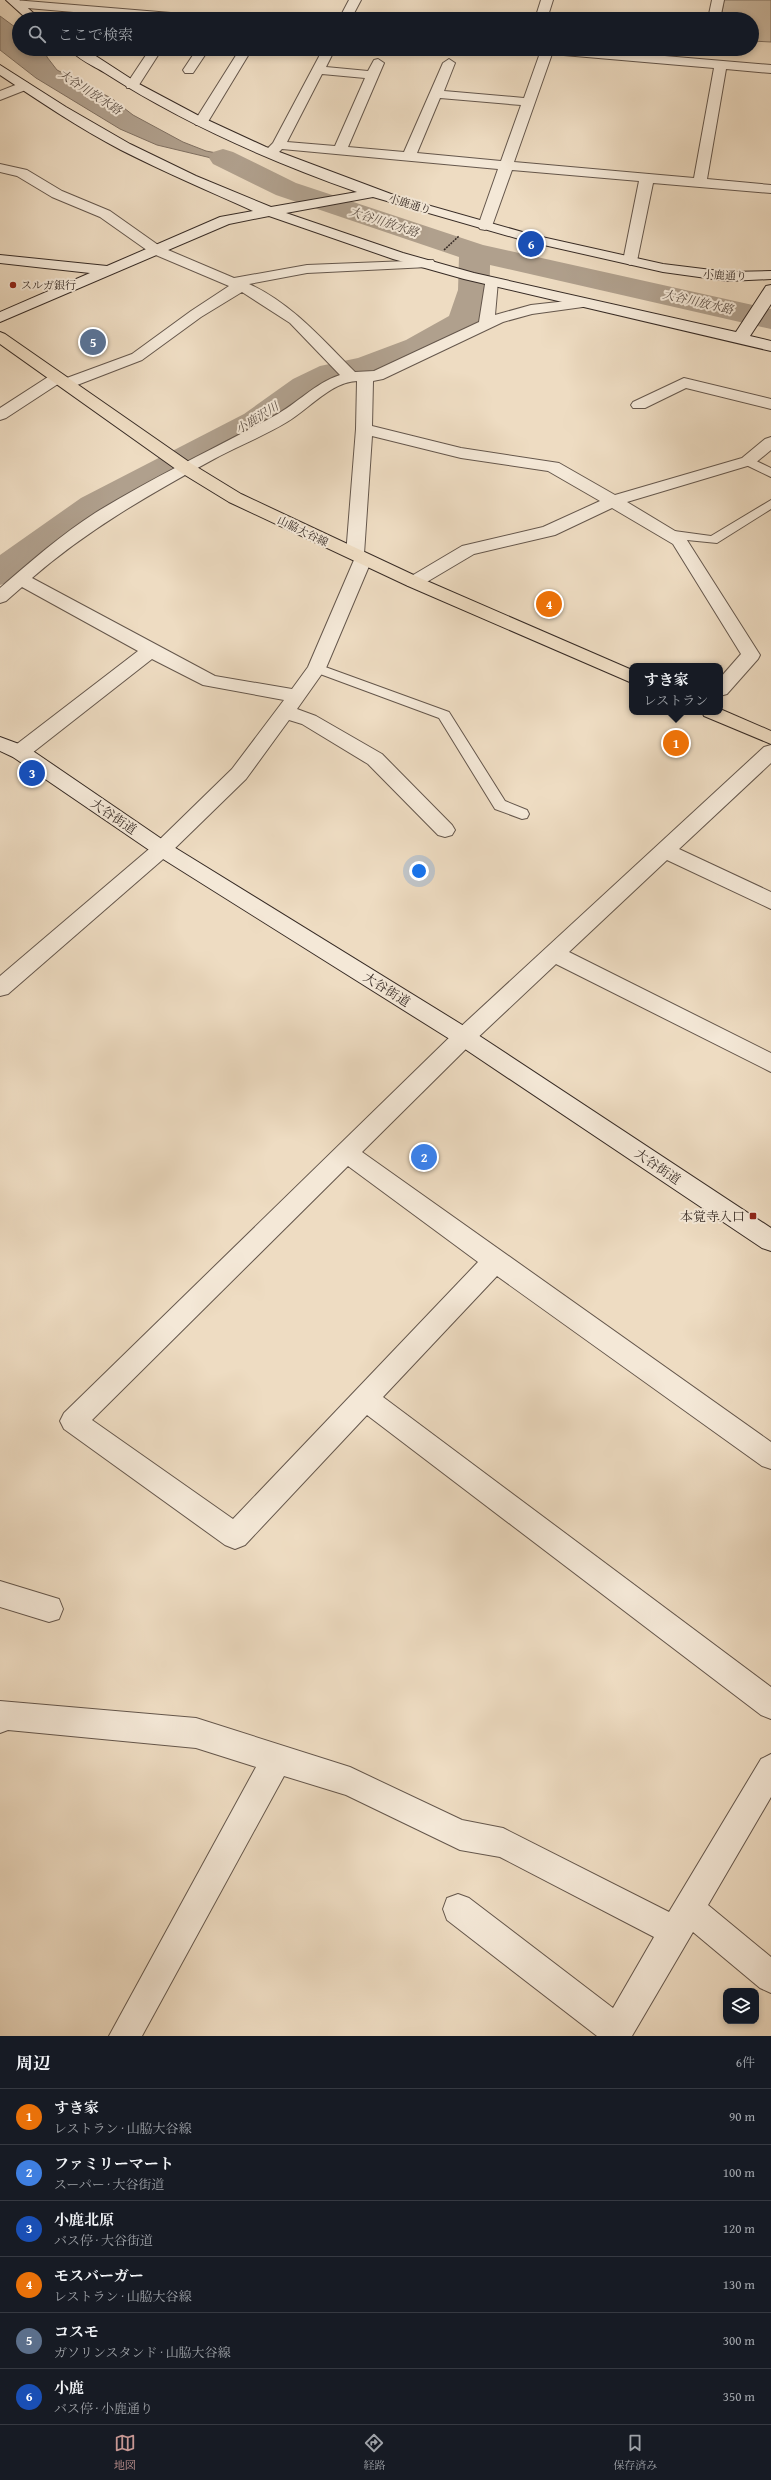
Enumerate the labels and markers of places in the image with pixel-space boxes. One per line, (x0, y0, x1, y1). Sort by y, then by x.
pin: 6 (518, 229, 544, 259)
place label: スルガ銀行 (21, 277, 76, 293)
marker: スルガ銀行 (8, 280, 18, 290)
pin: 5 (80, 327, 106, 357)
pin: 4 (536, 589, 562, 619)
pin: 1 (663, 728, 689, 758)
pin: 3 (19, 758, 45, 788)
pin: 2 (411, 1142, 437, 1172)
place label: 本覚寺入口 (680, 1207, 745, 1226)
marker: 本覚寺入口 (748, 1211, 758, 1221)

